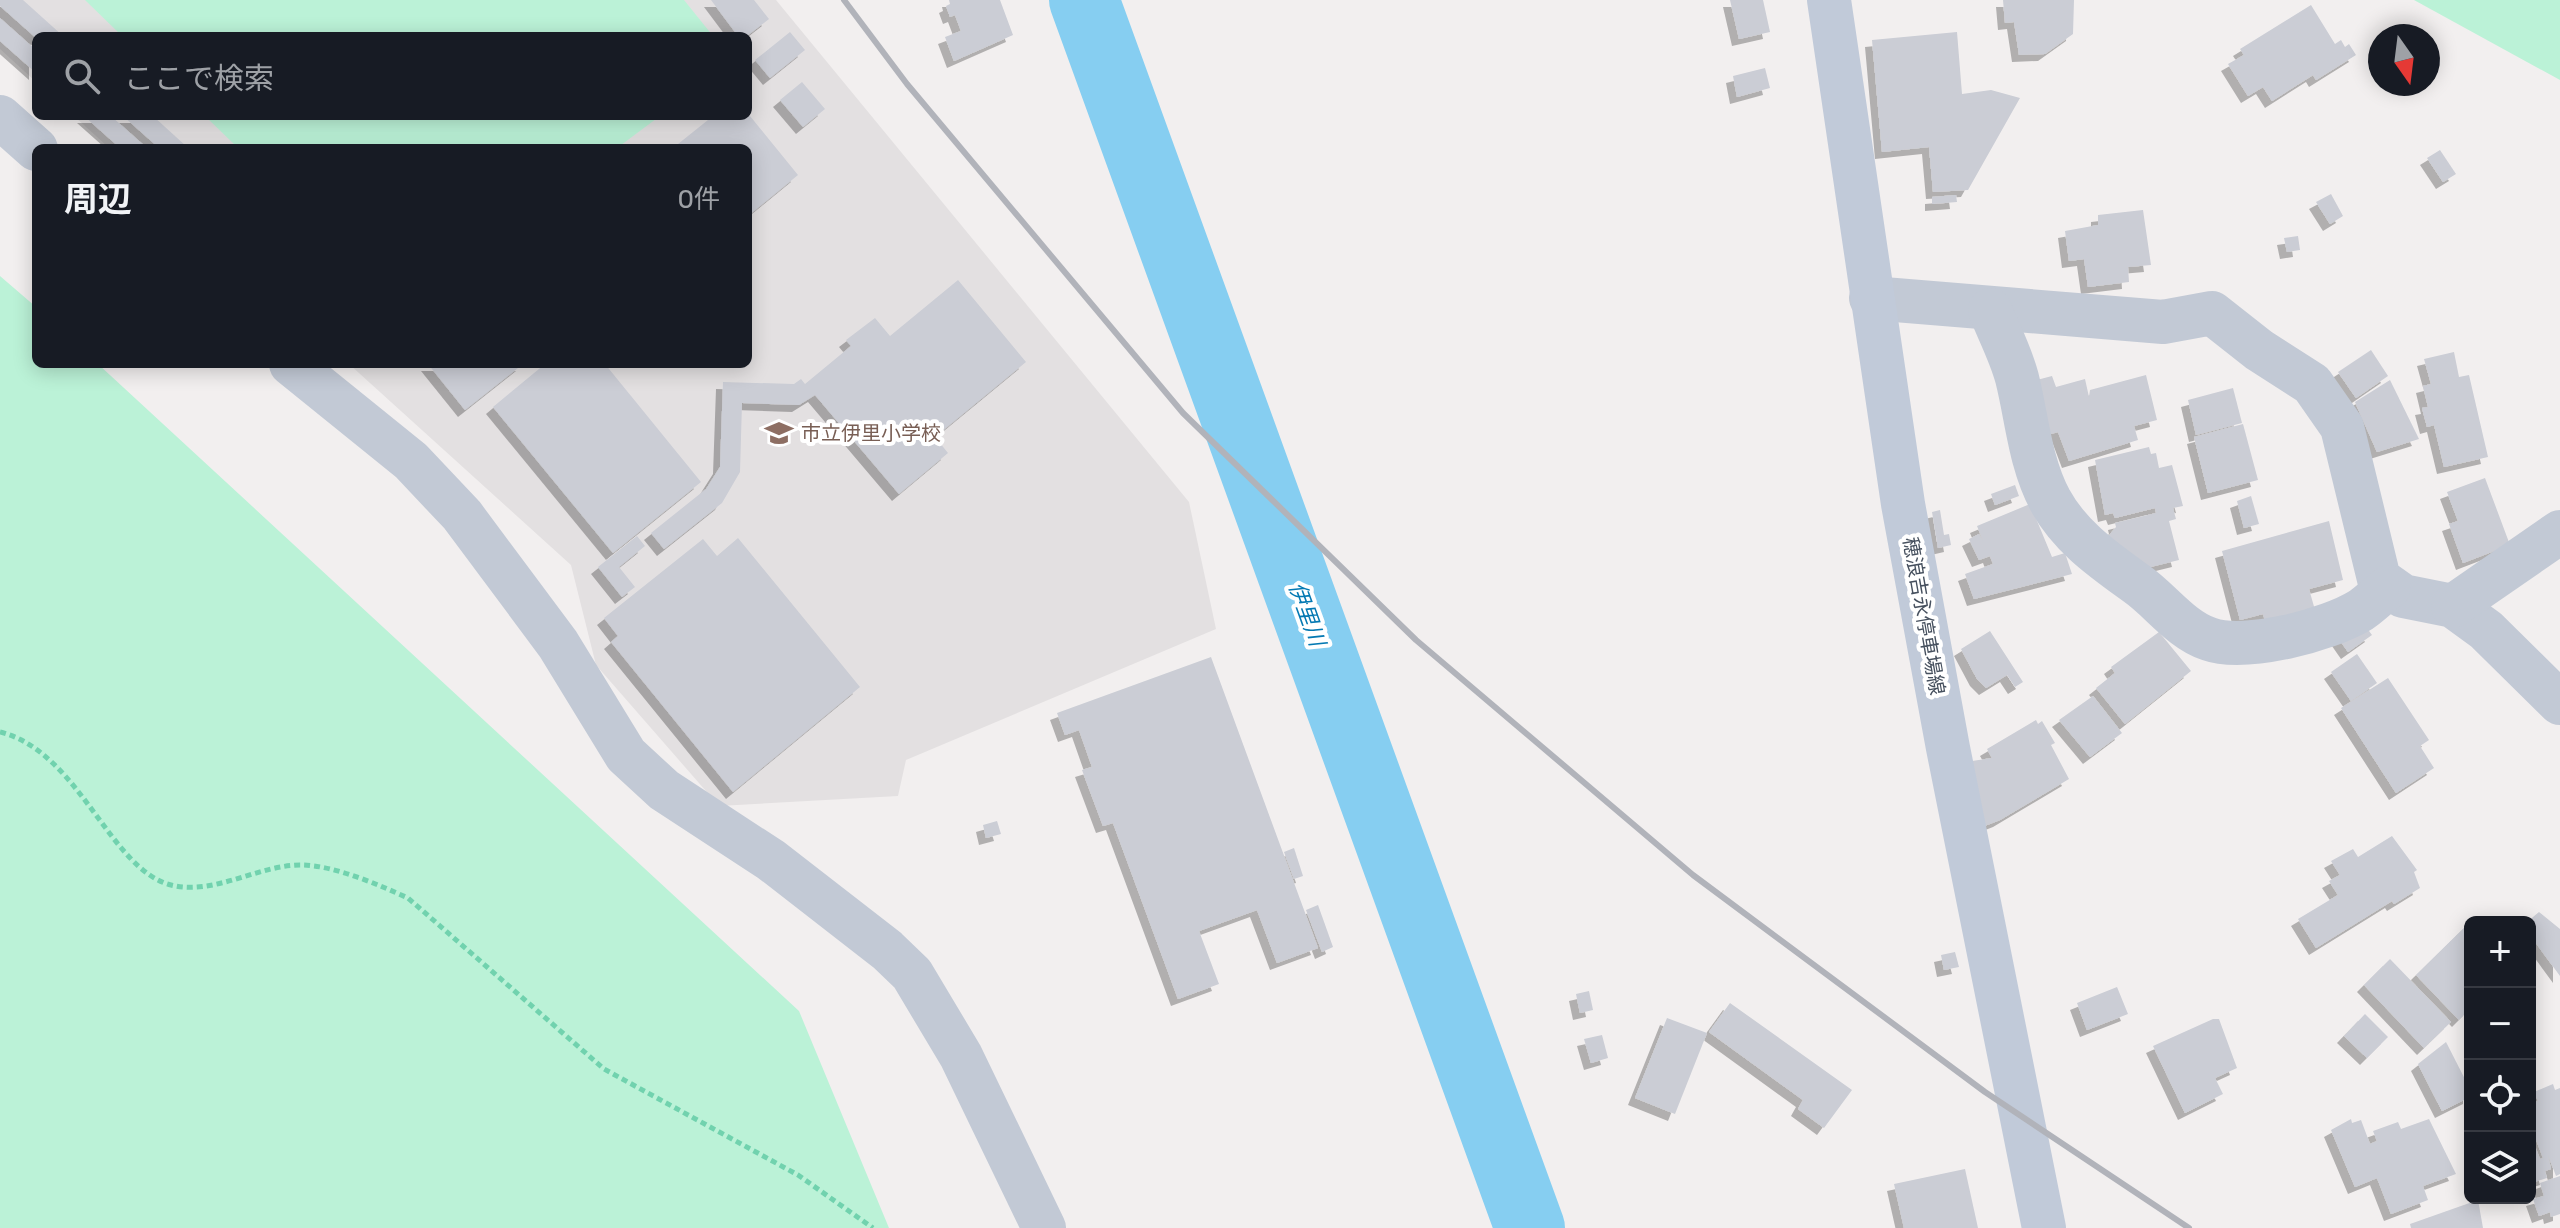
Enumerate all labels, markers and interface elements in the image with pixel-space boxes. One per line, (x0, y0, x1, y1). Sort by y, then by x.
north arrow (2368, 24, 2440, 96)
search box (32, 32, 752, 120)
icon: search (60, 54, 104, 98)
text: ここで検索 (124, 61, 274, 97)
text: 周辺 (64, 179, 132, 220)
text: 0件 (677, 184, 720, 215)
school or university icon: 市立伊里小学校 (764, 418, 794, 448)
place label: 市立伊里小学校 (801, 421, 941, 445)
street label: 穂浪吉永停車場線 (1898, 535, 1950, 697)
water label: 伊里川 (1283, 578, 1332, 651)
map controls (2464, 916, 2536, 1204)
button: + (2464, 916, 2536, 988)
button: − (2464, 988, 2536, 1060)
button: locate (2464, 1060, 2536, 1132)
button: layers (2464, 1132, 2536, 1204)

